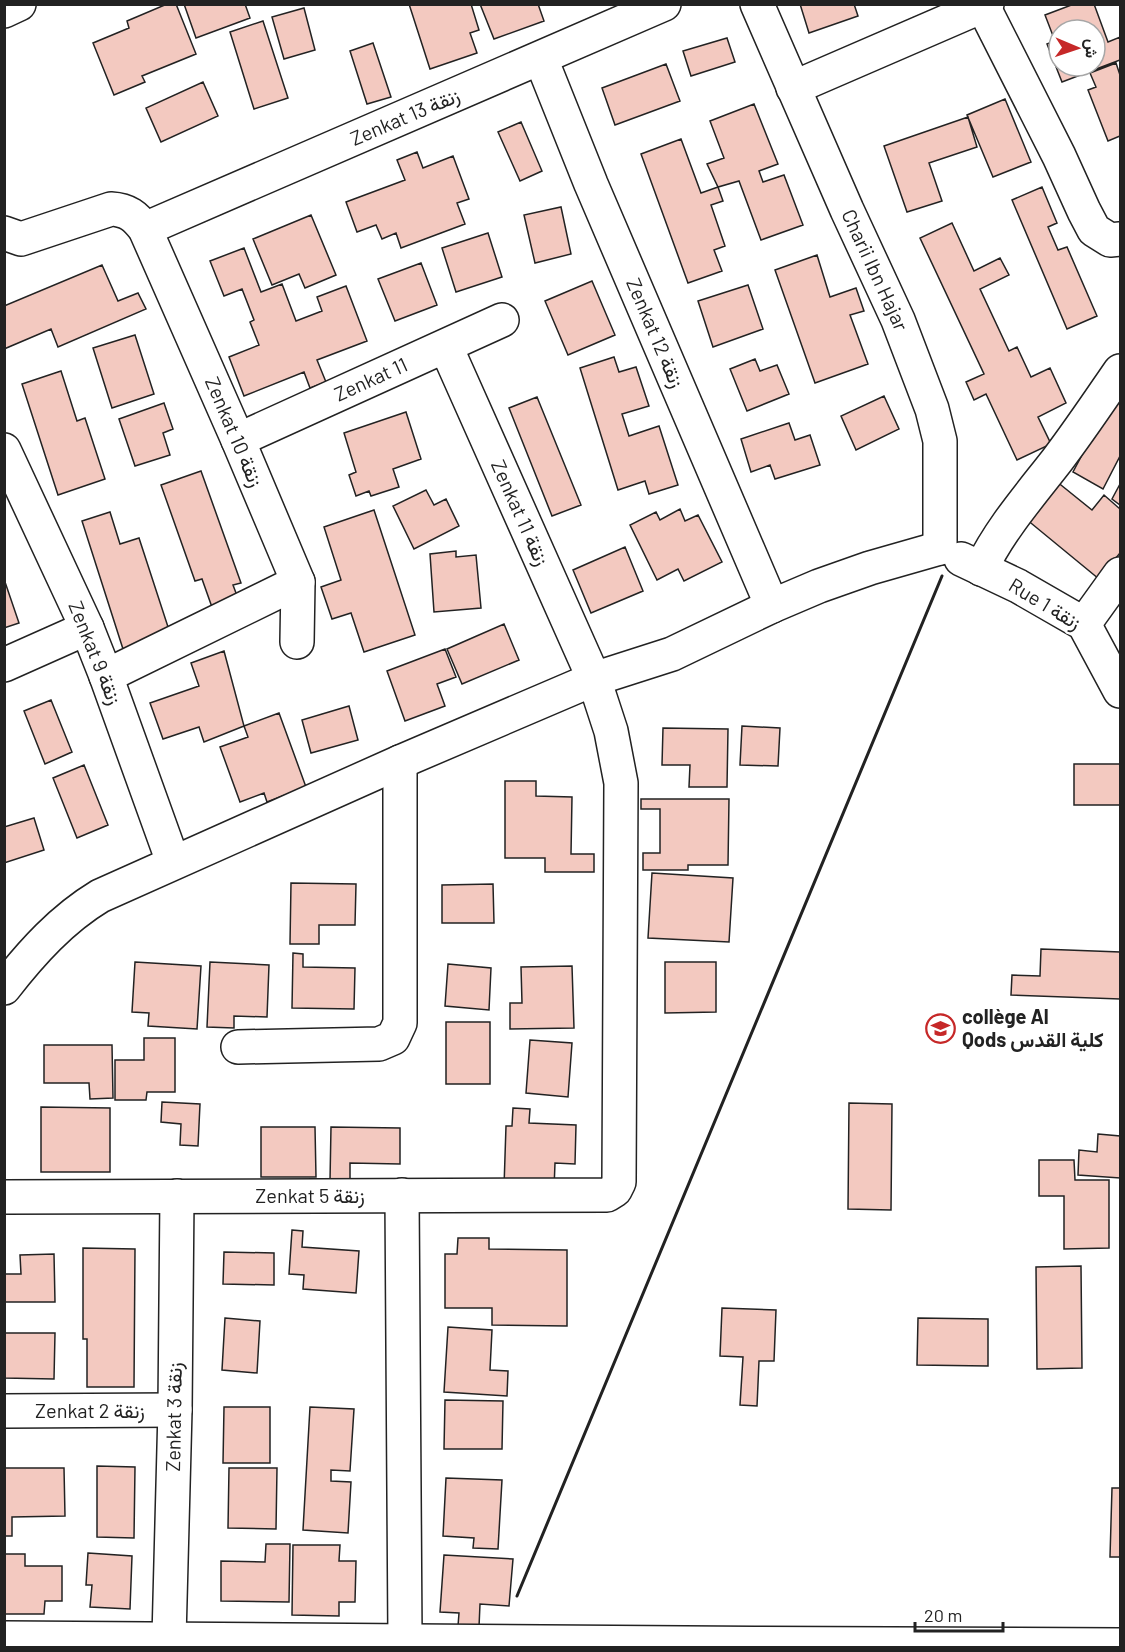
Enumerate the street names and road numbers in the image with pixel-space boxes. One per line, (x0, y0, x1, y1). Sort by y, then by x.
street label: Zenkat 13 زنقة (346, 82, 464, 152)
street label: Charii Ibn Hajar (837, 205, 914, 334)
street label: Zenkat 12 زنقة (620, 274, 690, 392)
street label: Zenkat 11 (330, 352, 411, 406)
street label: Zenkat 10 زنقة (199, 373, 269, 491)
street label: Zenkat 11 زنقة (485, 456, 555, 570)
street label: Rue 1 زنقة (1004, 572, 1086, 636)
street label: Zenkat 9 زنقة (62, 597, 128, 709)
street label: Zenkat 5 زنقة (255, 1183, 365, 1209)
street label: Zenkat 3 زنقة (160, 1362, 188, 1472)
street label: Zenkat 2 زنقة (35, 1398, 145, 1424)

